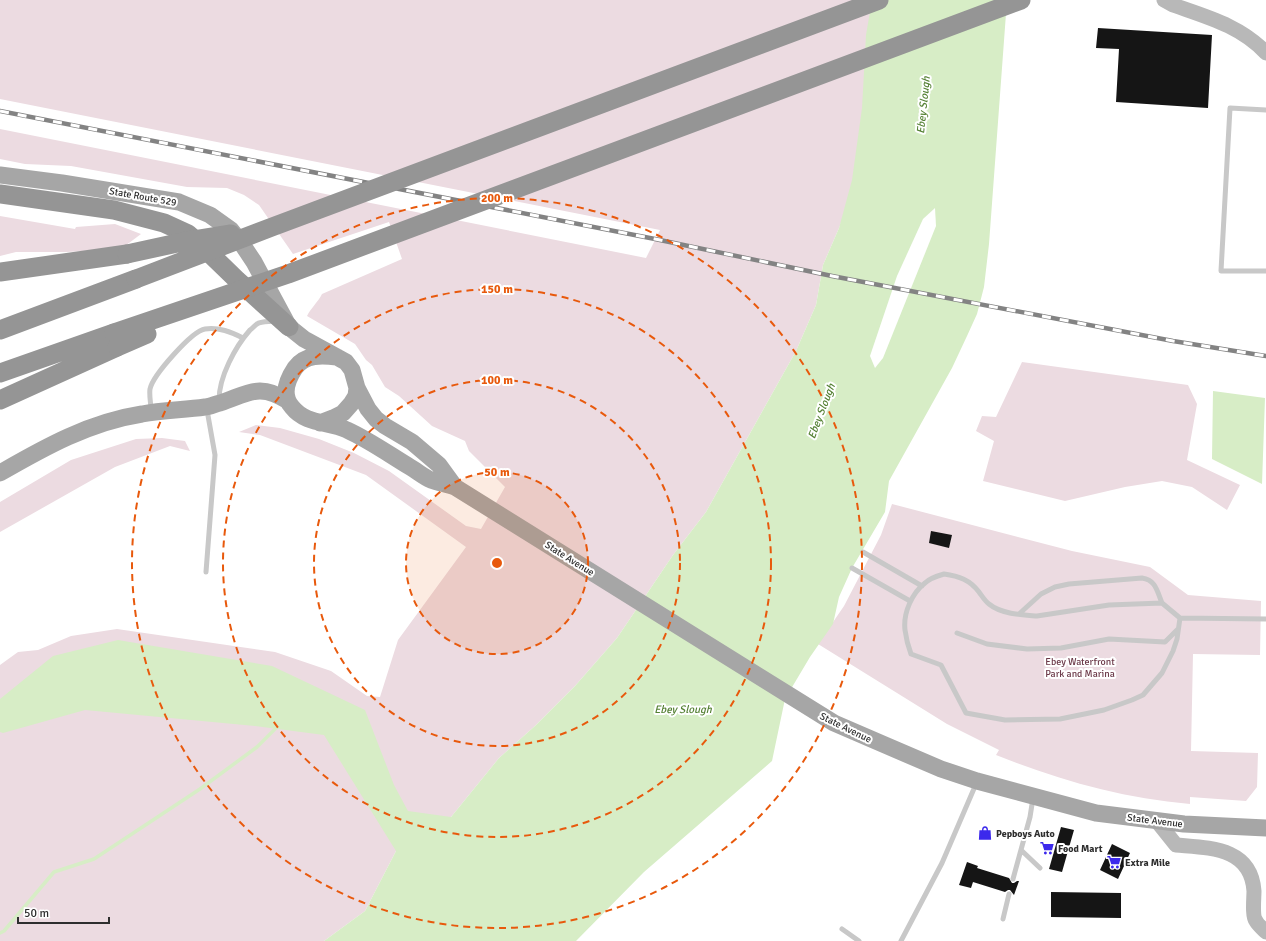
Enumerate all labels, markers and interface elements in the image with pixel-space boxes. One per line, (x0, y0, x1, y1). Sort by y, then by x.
water label: Ebey Slough (914, 75, 933, 134)
street label: State Route 529 (108, 185, 177, 209)
text: 200 m (481, 191, 513, 206)
text: 150 m (481, 282, 513, 297)
text: 100 m (481, 373, 513, 388)
water label: Ebey Slough (805, 381, 838, 440)
text: 50 m (484, 465, 510, 480)
street label: State Avenue (543, 539, 596, 579)
centre of rings (490, 556, 504, 570)
park label: Ebey Waterfront Park and Marina (1045, 656, 1115, 680)
water label: Ebey Slough (654, 703, 713, 716)
street label: State Avenue (818, 710, 873, 746)
street label: State Avenue (1126, 812, 1183, 830)
shop icon: Pepboys Auto (977, 825, 993, 841)
place label: Pepboys Auto (996, 828, 1055, 840)
supermarket icon: Food Mart (1039, 840, 1055, 856)
place label: Food Mart (1058, 843, 1103, 855)
supermarket icon: Extra Mile (1106, 854, 1122, 870)
place label: Extra Mile (1125, 857, 1170, 869)
scale bar (18, 899, 109, 925)
text: 50 m (24, 906, 49, 921)

